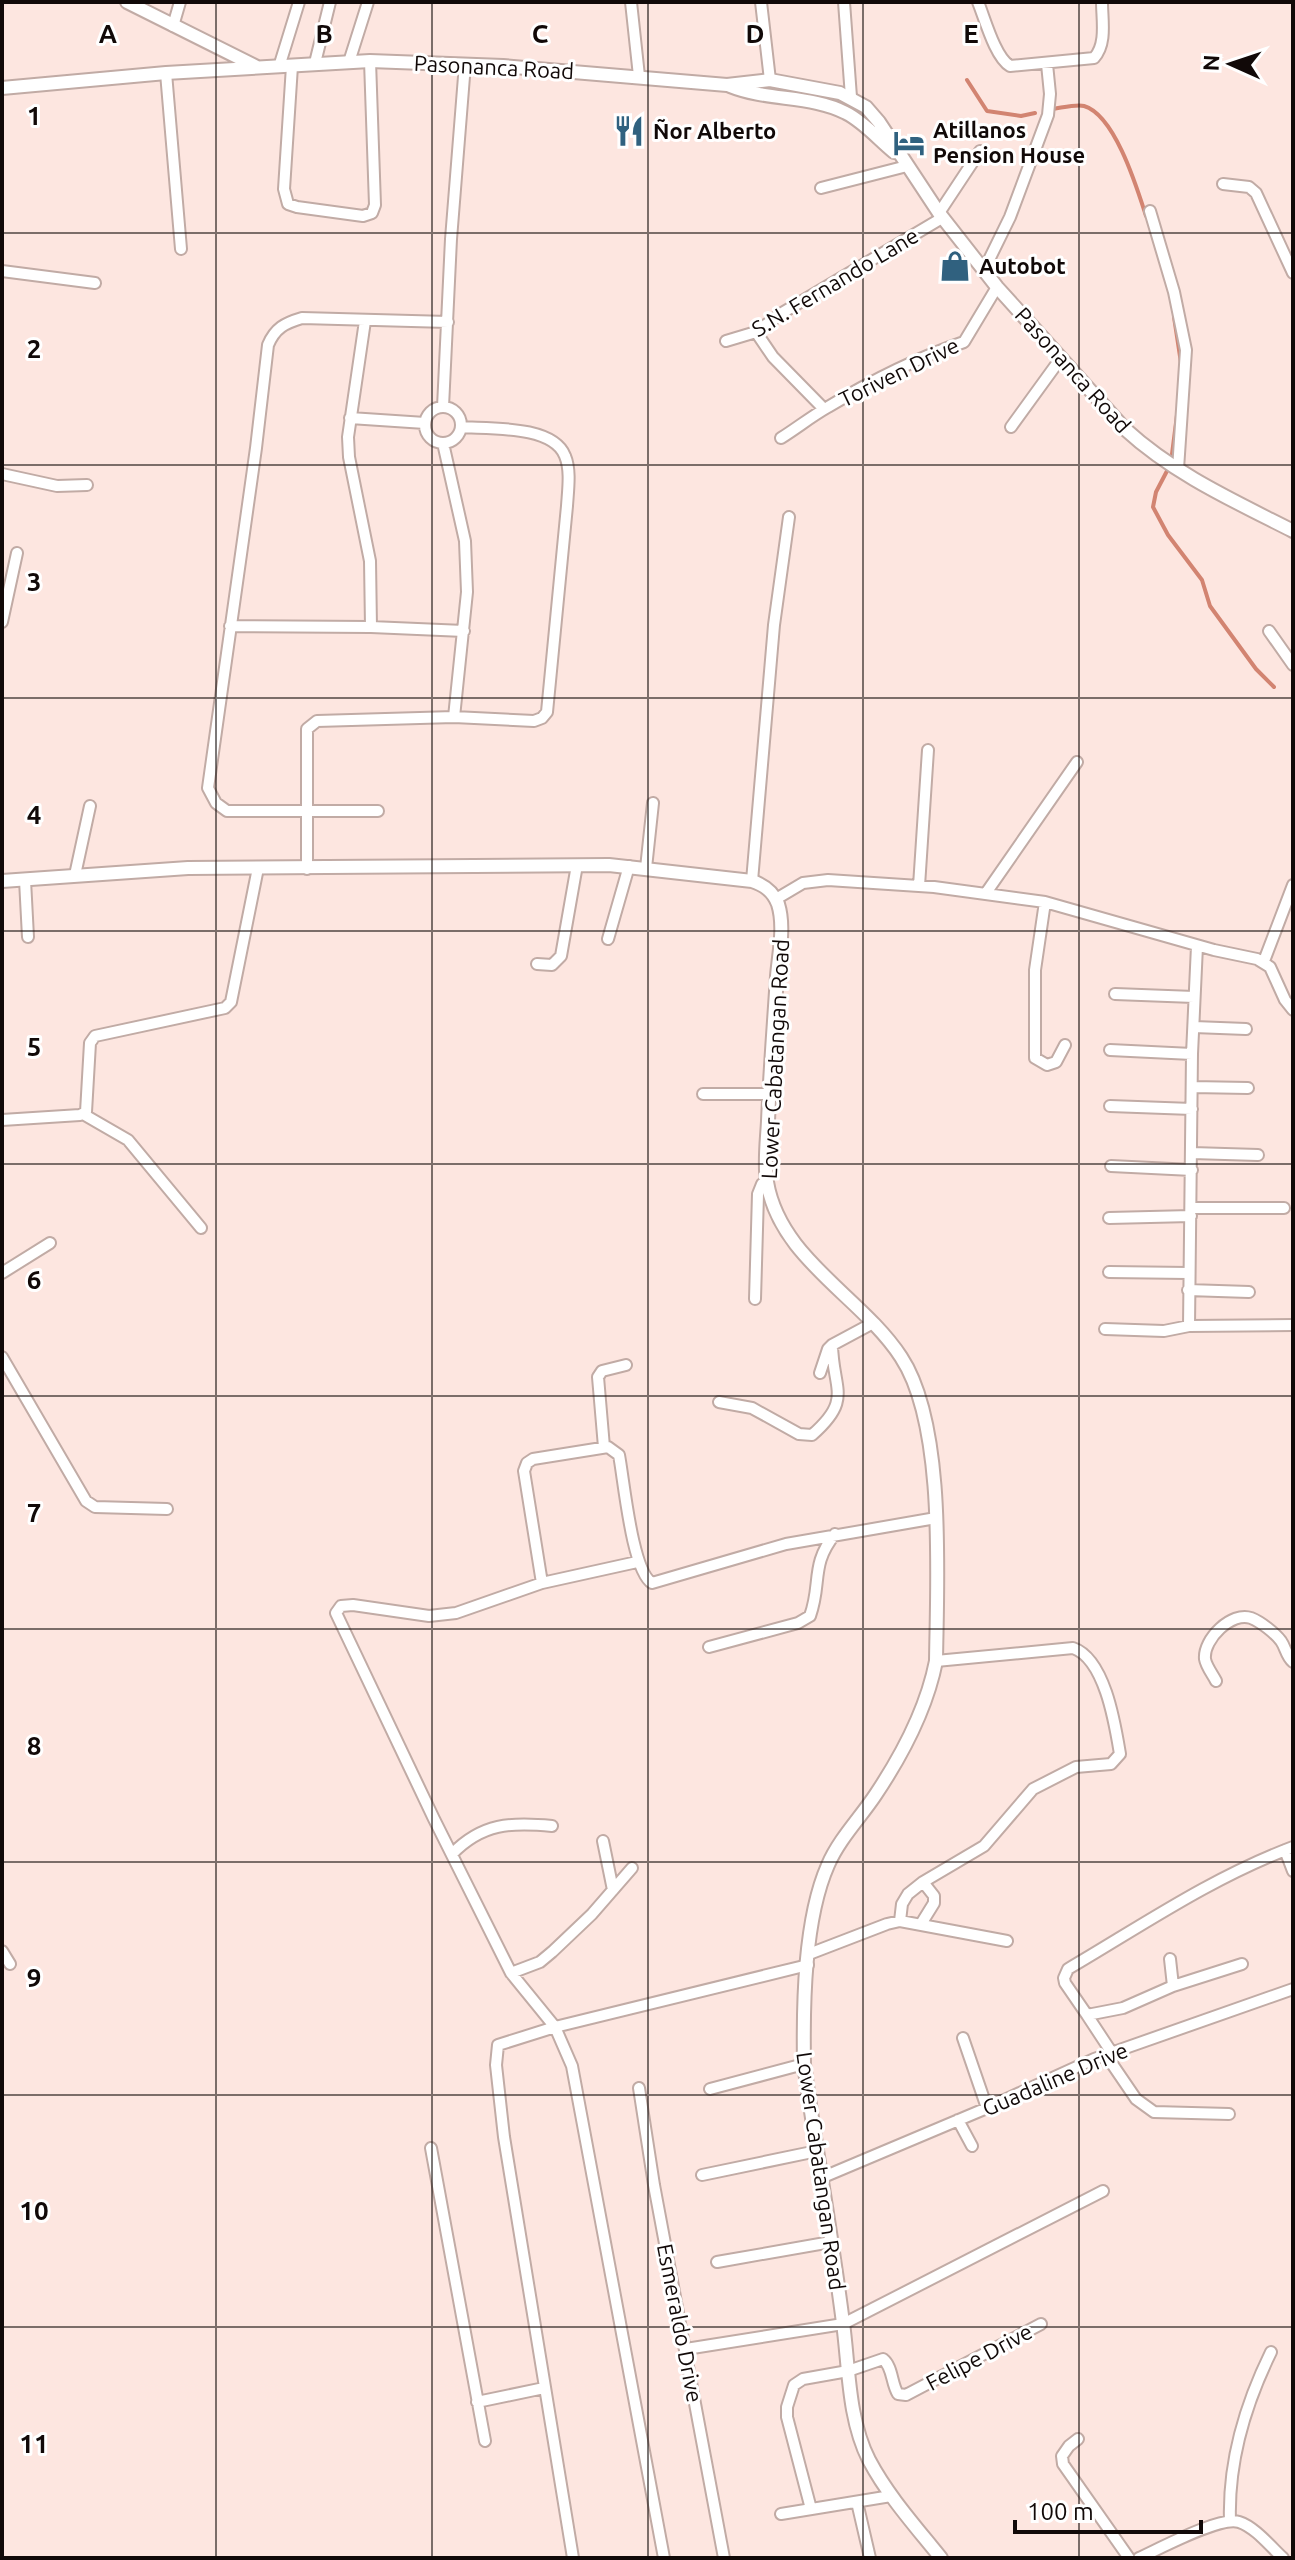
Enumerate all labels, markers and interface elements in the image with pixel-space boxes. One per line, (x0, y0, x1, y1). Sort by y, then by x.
text: A (99, 19, 118, 48)
text: B (315, 19, 333, 48)
text: C (532, 19, 549, 48)
text: D (746, 19, 764, 48)
text: E (963, 19, 979, 48)
north arrow (1191, 24, 1271, 104)
street label: Pasonanca Road (413, 50, 575, 83)
text: N (1198, 54, 1223, 72)
text: 1 (27, 101, 41, 130)
restaurant icon: Ñor Alberto (612, 114, 646, 148)
place label: Atillanos Pension House (933, 117, 1085, 167)
place label: Ñor Alberto (653, 118, 776, 143)
hotel icon: Atillanos Pension House (892, 126, 926, 160)
street label: S.N. Fernando Lane (747, 222, 923, 341)
shop icon: Autobot (938, 249, 972, 283)
place label: Autobot (979, 253, 1066, 278)
street label: Pasonanca Road (1010, 302, 1136, 438)
street label: Toriven Drive (835, 332, 963, 411)
text: 2 (27, 334, 41, 363)
text: 3 (27, 567, 41, 596)
text: 4 (27, 800, 41, 829)
street label: Lower Cabatangan Road (756, 938, 793, 1180)
text: 5 (27, 1032, 41, 1061)
text: 6 (27, 1265, 41, 1294)
text: 7 (27, 1498, 41, 1527)
text: 8 (27, 1731, 41, 1760)
text: 9 (27, 1963, 41, 1992)
street label: Guadaline Drive (978, 2037, 1131, 2120)
street label: Lower Cabatangan Road (792, 2050, 851, 2292)
text: 10 (19, 2196, 49, 2225)
street label: Esmeraldo Drive (653, 2241, 708, 2404)
street label: Felipe Drive (921, 2318, 1036, 2395)
text: 11 (19, 2429, 49, 2458)
scale bar (1015, 2484, 1201, 2534)
text: 100 m (1027, 2498, 1094, 2525)

